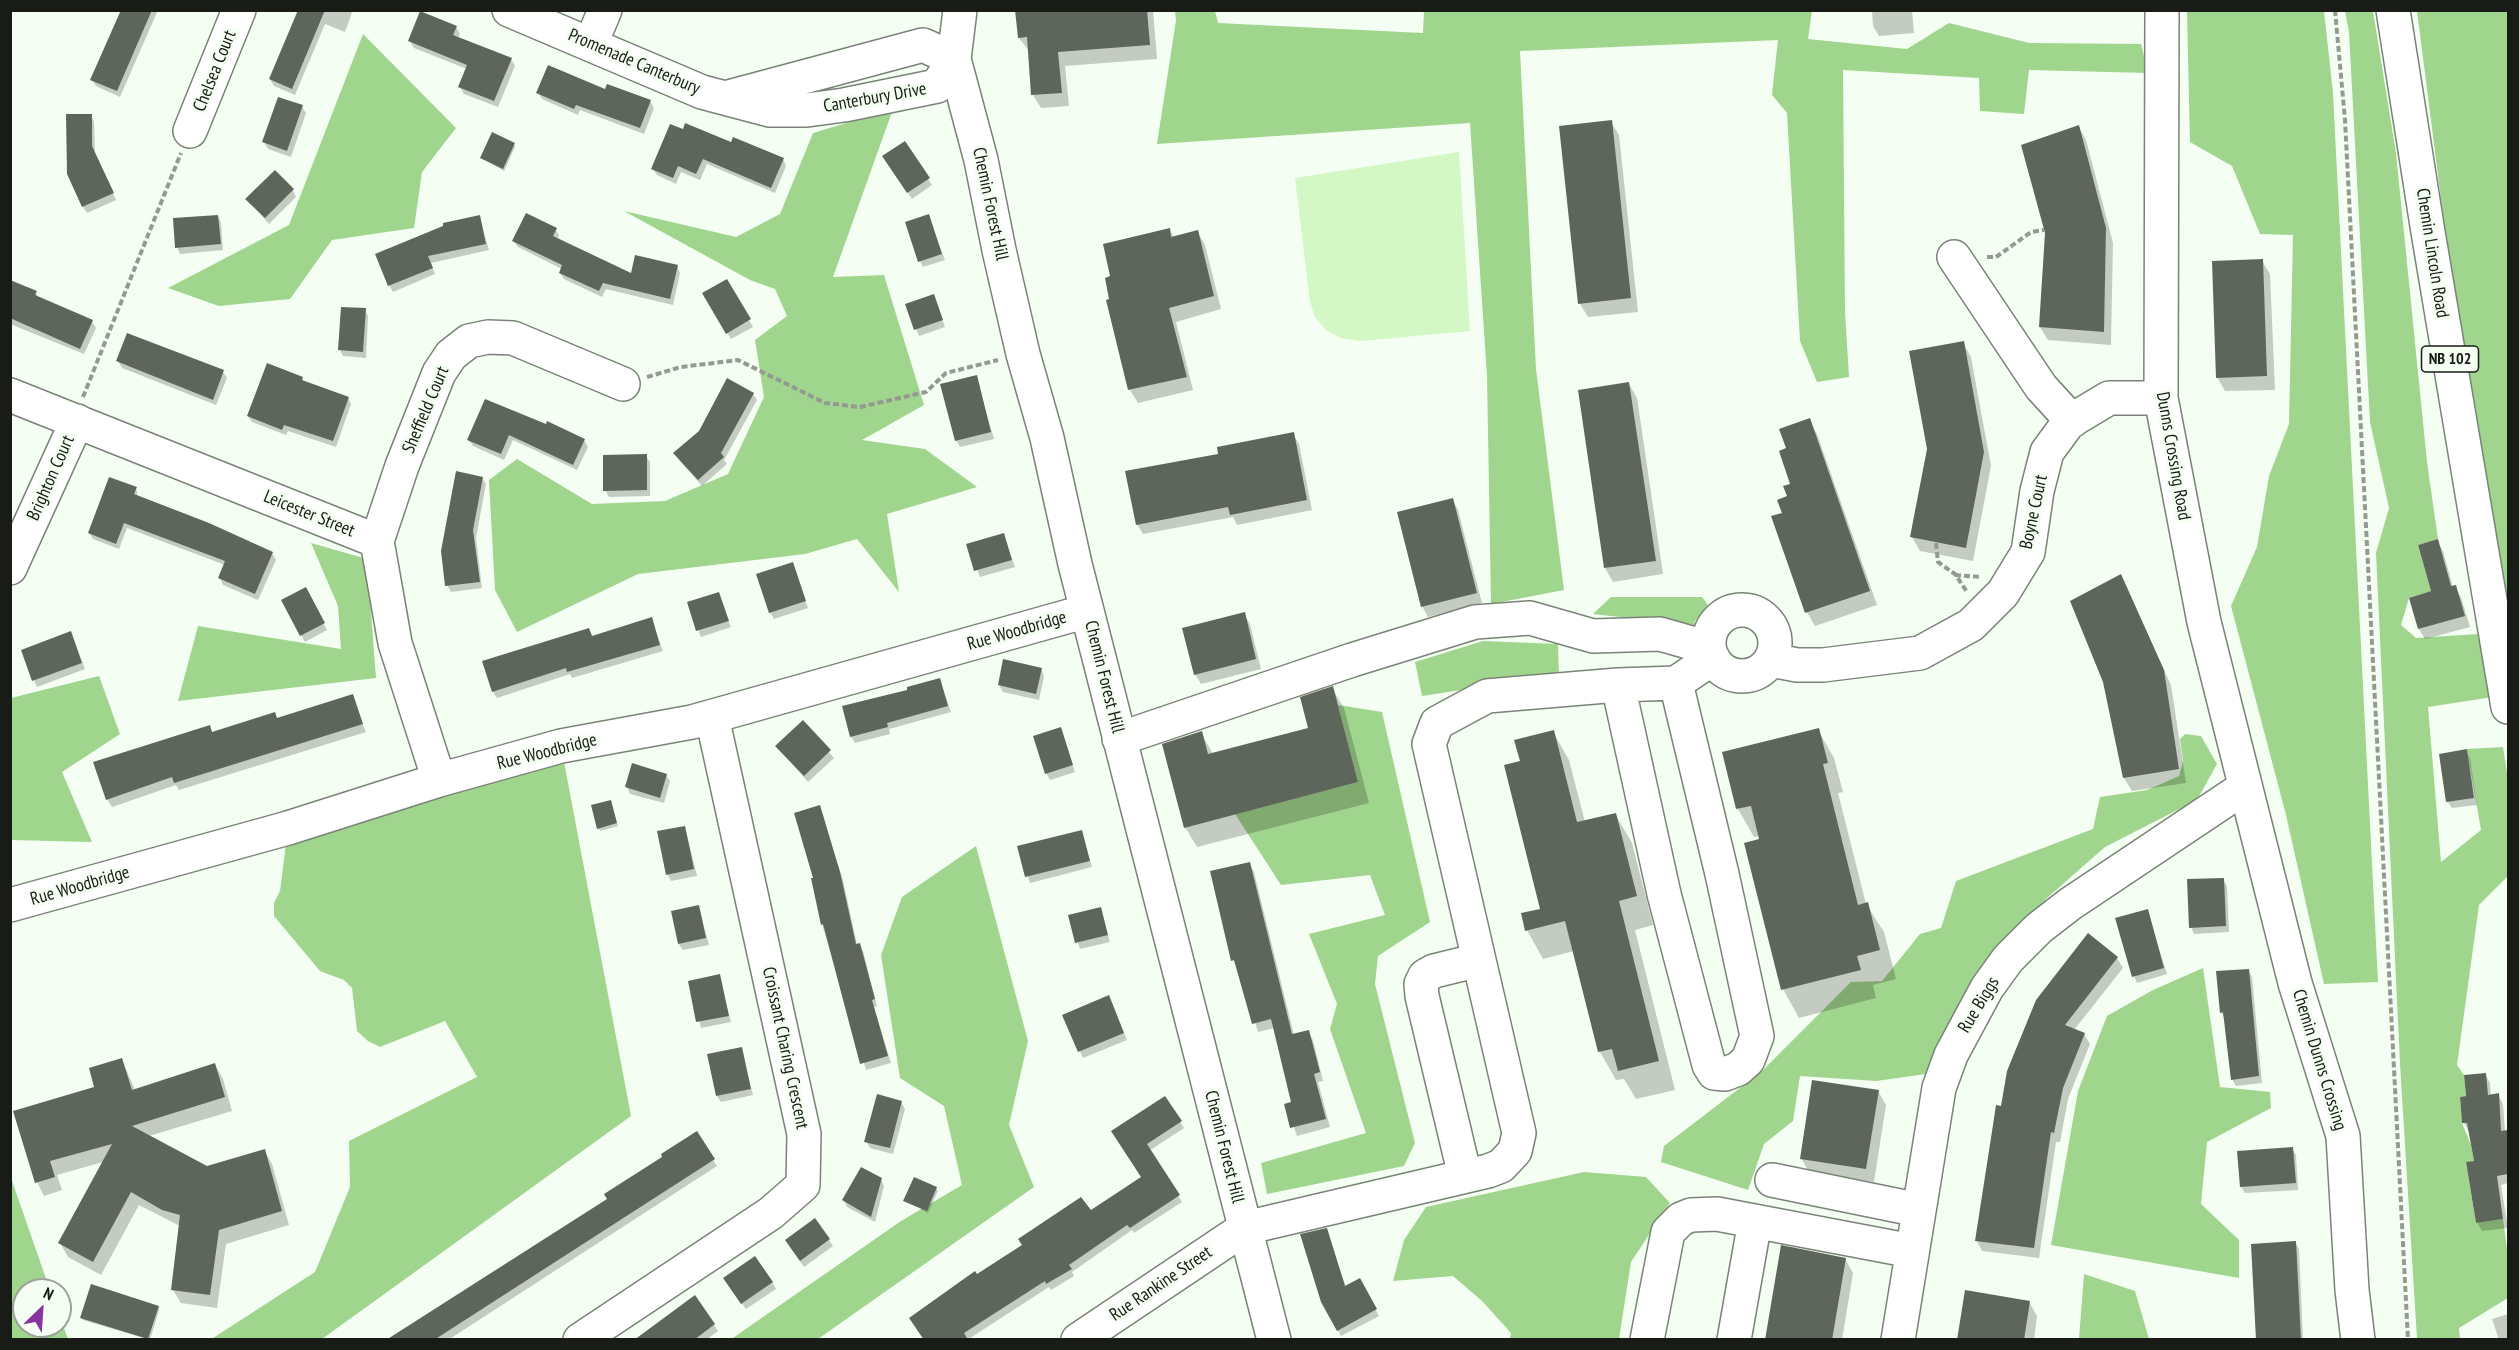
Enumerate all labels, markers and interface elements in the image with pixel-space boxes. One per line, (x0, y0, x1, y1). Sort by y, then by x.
street label: Promenade Canterbury (565, 24, 703, 100)
street label: Chelsea Court (189, 27, 241, 115)
street label: Canterbury Drive (822, 78, 928, 118)
street label: Chemin Forest Hill (967, 145, 1013, 263)
street label: Chemin Lincoln Road (2411, 187, 2453, 319)
road number: NB 102 (2422, 346, 2478, 372)
street label: Sheffield Court (398, 363, 454, 457)
street label: Dunns Crossing Road (2151, 390, 2195, 522)
street label: Brighton Court (23, 432, 79, 524)
street label: Boyne Court (2016, 473, 2052, 551)
street label: Leicester Street (261, 486, 357, 542)
street label: Rue Woodbridge (965, 607, 1069, 655)
street label: Chemin Forest Hill (1080, 618, 1128, 736)
street label: Rue Woodbridge (495, 729, 599, 775)
street label: Rue Woodbridge (28, 862, 132, 910)
street label: Croissant Charing Crescent (757, 965, 813, 1131)
street label: Rue Biggs (1954, 973, 2004, 1037)
street label: Chemin Dunns Crossing (2287, 987, 2351, 1133)
street label: Chemin Forest Hill (1200, 1088, 1248, 1206)
street label: Rue Rankine Street (1106, 1242, 1216, 1326)
north arrow (12, 1278, 72, 1338)
text: N (41, 1283, 57, 1304)

